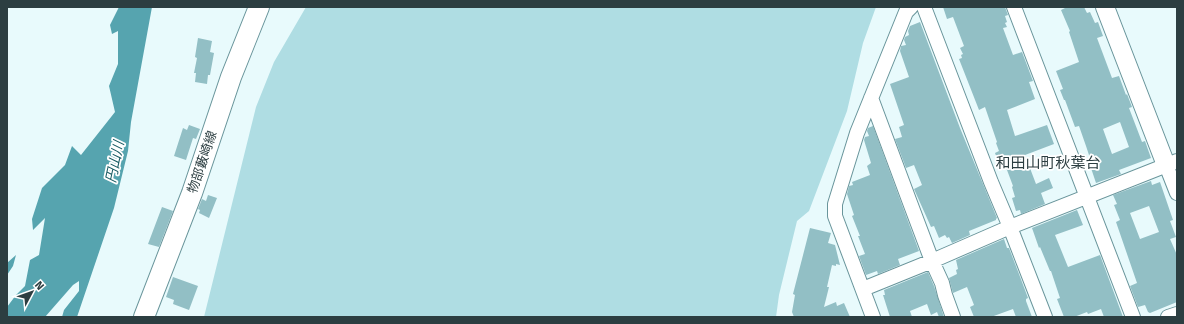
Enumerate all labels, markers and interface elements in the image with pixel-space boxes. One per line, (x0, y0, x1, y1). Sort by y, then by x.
street label: 物部藪崎線 (184, 129, 220, 195)
water label: 円山川 (102, 138, 128, 184)
district label: 和田山町秋葉台 (995, 154, 1101, 172)
north arrow (12, 272, 52, 312)
text: N (32, 279, 46, 293)

